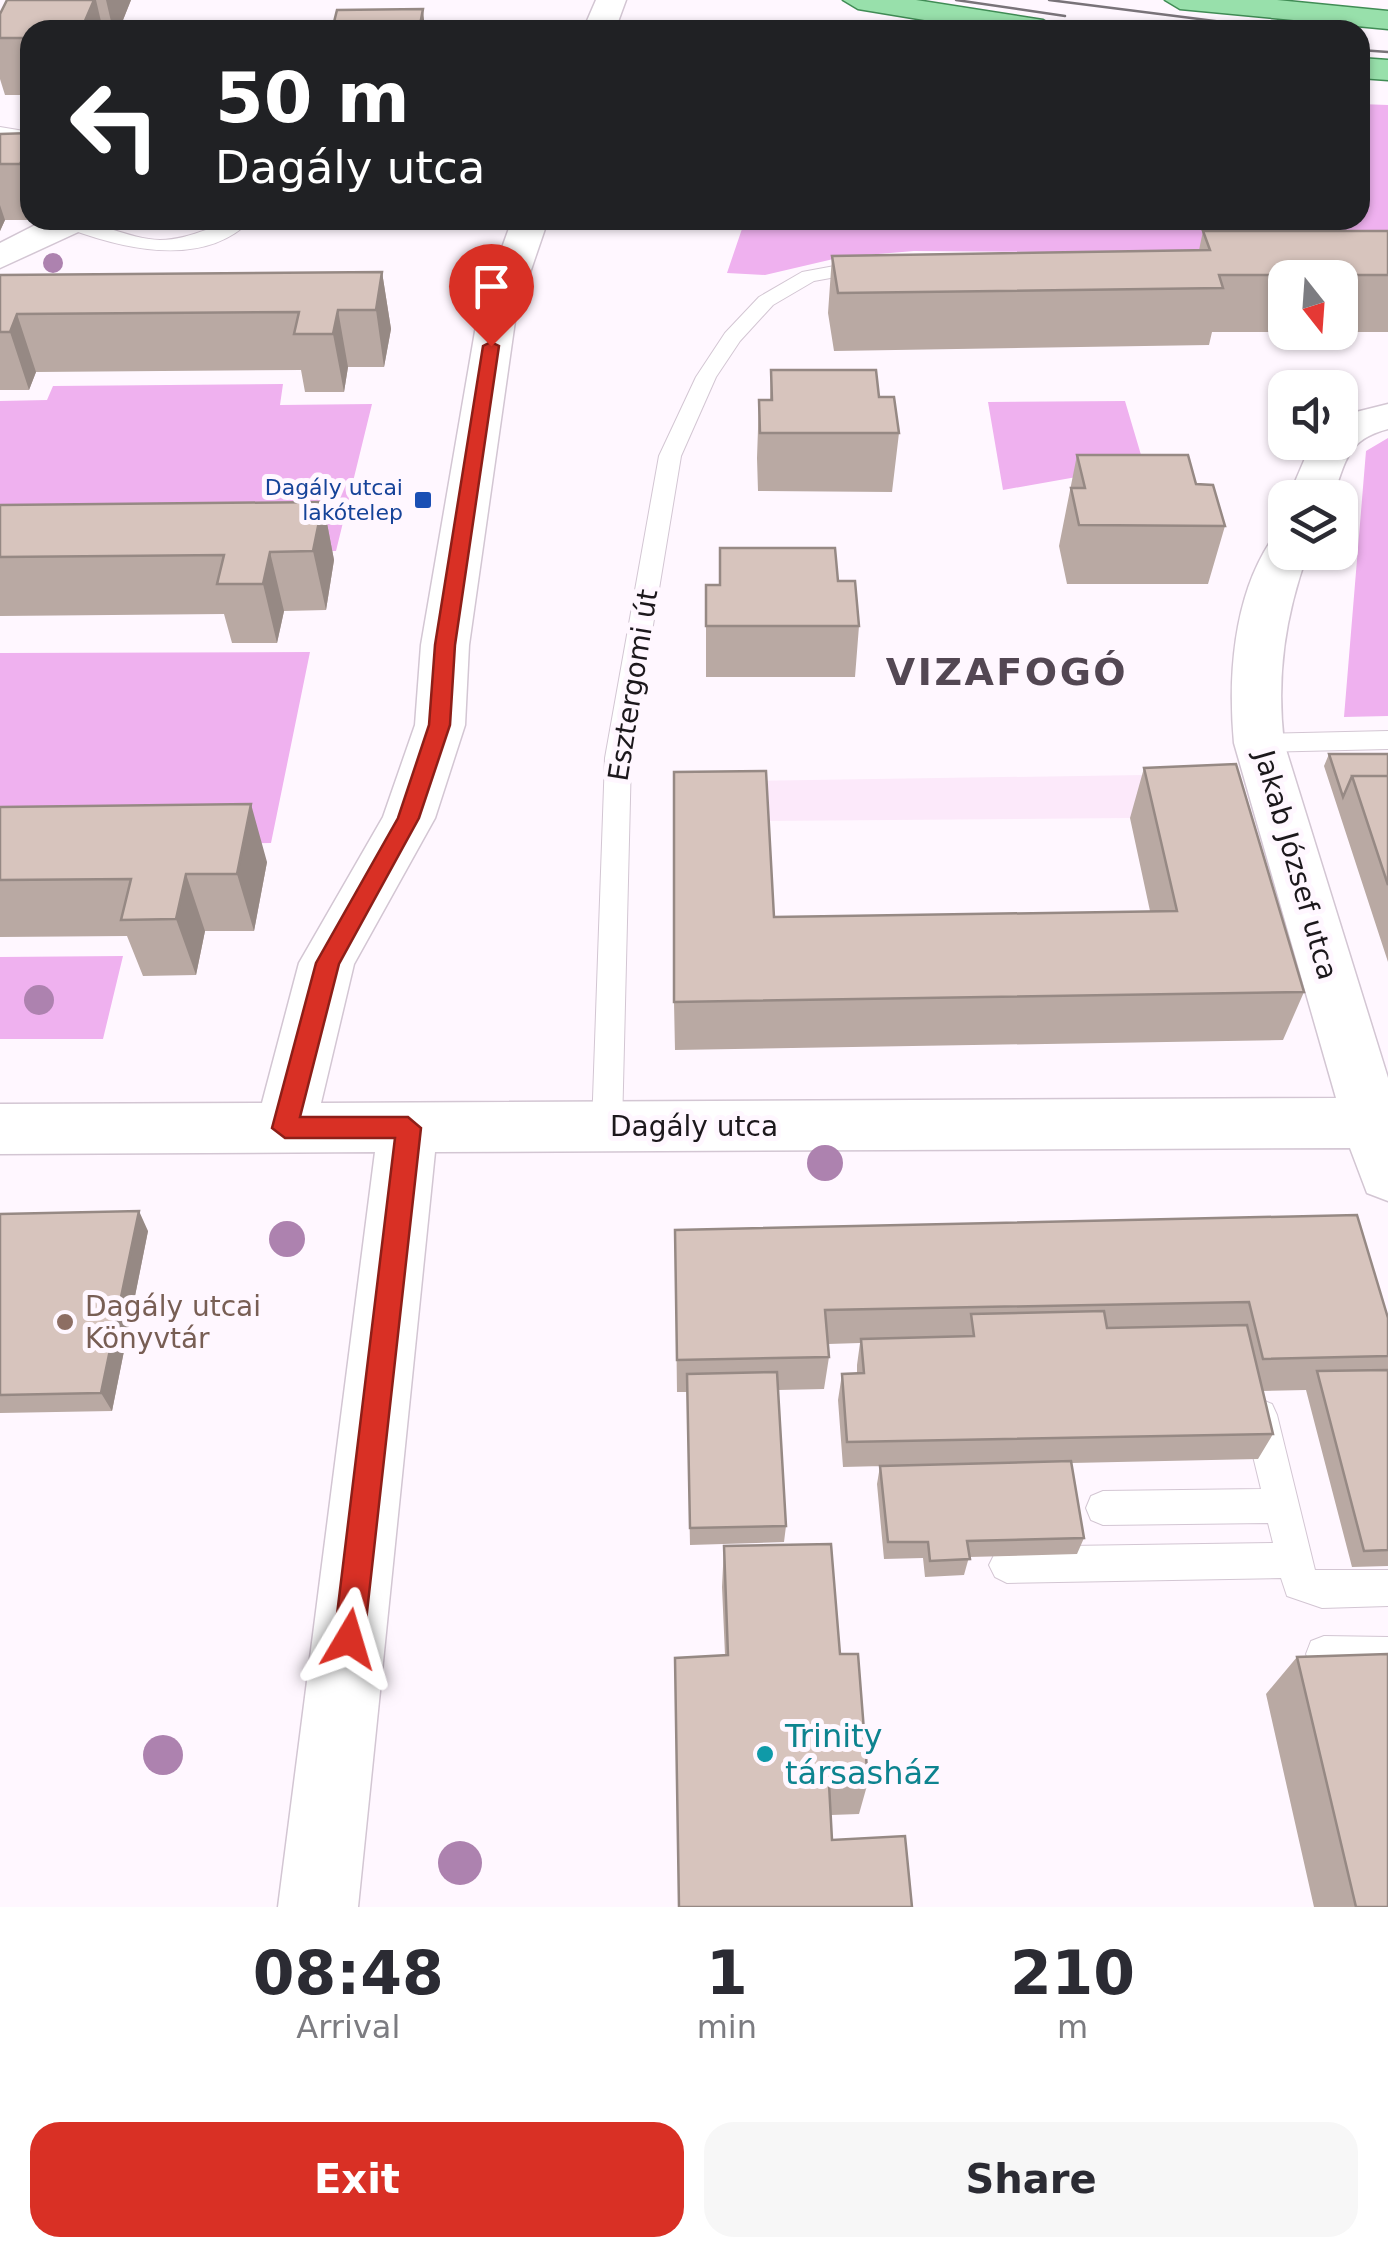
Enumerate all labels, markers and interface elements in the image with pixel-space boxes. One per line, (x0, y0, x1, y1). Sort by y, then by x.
text: 50 m (215, 57, 410, 139)
icon: left (50, 60, 180, 190)
text: Dagály utca (215, 141, 485, 194)
pin (449, 244, 534, 347)
icon: arrive (464, 259, 519, 314)
north arrow (1268, 260, 1358, 350)
map controls (1268, 260, 1358, 570)
button: sound (1268, 370, 1358, 460)
place label: Dagály utcai lakótelep (265, 475, 403, 525)
button: layers (1268, 480, 1358, 570)
marker: Dagály utcai lakótelep (412, 489, 434, 511)
street label: Esztergomi út (602, 587, 664, 783)
district label: VIZAFOGÓ (886, 650, 1128, 694)
street label: Jakab József utca (1247, 745, 1345, 983)
street label: Dagály utca (610, 1110, 778, 1143)
place label: Dagály utcai Könyvtár (85, 1290, 261, 1355)
marker: Dagály utcai Könyvtár (54, 1311, 76, 1333)
position arrow (297, 1587, 401, 1691)
place label: Trinity társasház (784, 1717, 940, 1792)
marker: Trinity társasház (754, 1743, 776, 1765)
text: 08:48 (253, 1938, 444, 2008)
text: 1 (706, 1938, 748, 2008)
text: 210 (1010, 1938, 1135, 2008)
text: Arrival (296, 2008, 400, 2046)
text: min (697, 2008, 757, 2046)
text: m (1057, 2008, 1088, 2046)
button: Exit (30, 2122, 684, 2237)
button: Share (704, 2122, 1358, 2237)

